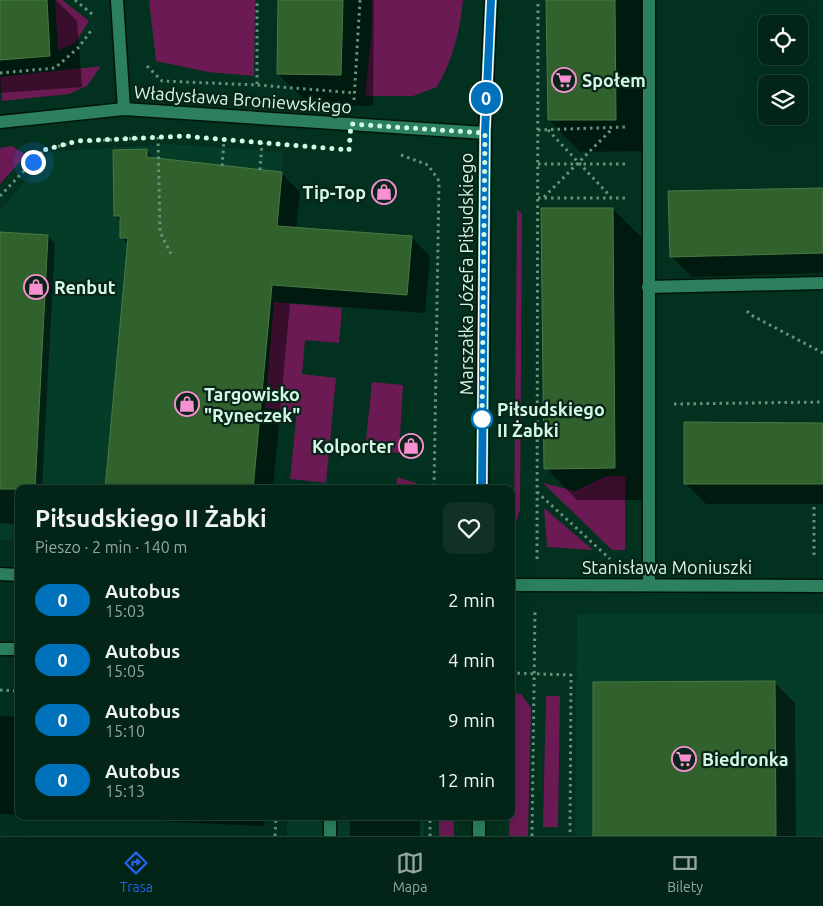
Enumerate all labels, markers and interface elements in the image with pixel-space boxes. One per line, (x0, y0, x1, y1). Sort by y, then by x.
map controls (758, 15, 808, 125)
button: locate (758, 15, 808, 65)
supermarket icon: Społem (551, 67, 577, 93)
place label: Społem (582, 70, 646, 90)
button: layers (758, 75, 808, 125)
street label: Władysława Broniewskiego (133, 81, 353, 117)
line badge: 0 (470, 82, 502, 114)
text: 0 (481, 88, 491, 108)
your location (21, 150, 46, 175)
street label: Marszałka Józefa Piłsudskiego (456, 153, 476, 395)
shop icon: Tip-Top (371, 179, 397, 205)
place label: Tip-Top (303, 182, 366, 202)
shop icon: Renbut (23, 274, 49, 300)
place label: Renbut (54, 277, 116, 297)
place label: Targowisko "Ryneczek" (204, 384, 300, 425)
shop icon: Targowisko "Ryneczek" (174, 391, 200, 417)
place label: Piłsudskiego II Żabki (497, 399, 605, 440)
marker: Piłsudskiego II Żabki (471, 408, 493, 430)
shop icon: Kolporter (398, 433, 424, 459)
place label: Kolporter (312, 436, 395, 456)
button: heart (443, 502, 495, 554)
text: Piłsudskiego II Żabki (35, 505, 267, 532)
text: Pieszo · 2 min · 140 m (35, 538, 187, 556)
street label: Stanisława Moniuszki (582, 557, 752, 577)
text: Autobus (105, 580, 180, 602)
text: 2 min (448, 589, 495, 611)
text: 0 (57, 590, 68, 610)
text: 15:03 (105, 602, 145, 620)
text: Autobus (105, 640, 180, 662)
text: 4 min (448, 649, 495, 671)
text: 0 (57, 650, 68, 670)
text: 15:05 (105, 662, 145, 680)
text: Autobus (105, 700, 180, 722)
text: 9 min (448, 709, 495, 731)
text: 0 (57, 710, 68, 730)
text: 15:10 (105, 722, 145, 740)
supermarket icon: Biedronka (671, 746, 697, 772)
place label: Biedronka (702, 749, 788, 769)
text: Autobus (105, 760, 180, 782)
text: 12 min (437, 769, 495, 791)
text: 0 (57, 770, 68, 790)
text: 15:13 (105, 782, 145, 800)
tab: Trasa (120, 849, 153, 895)
tab: Mapa (393, 849, 427, 895)
tab: Bilety (667, 849, 703, 895)

